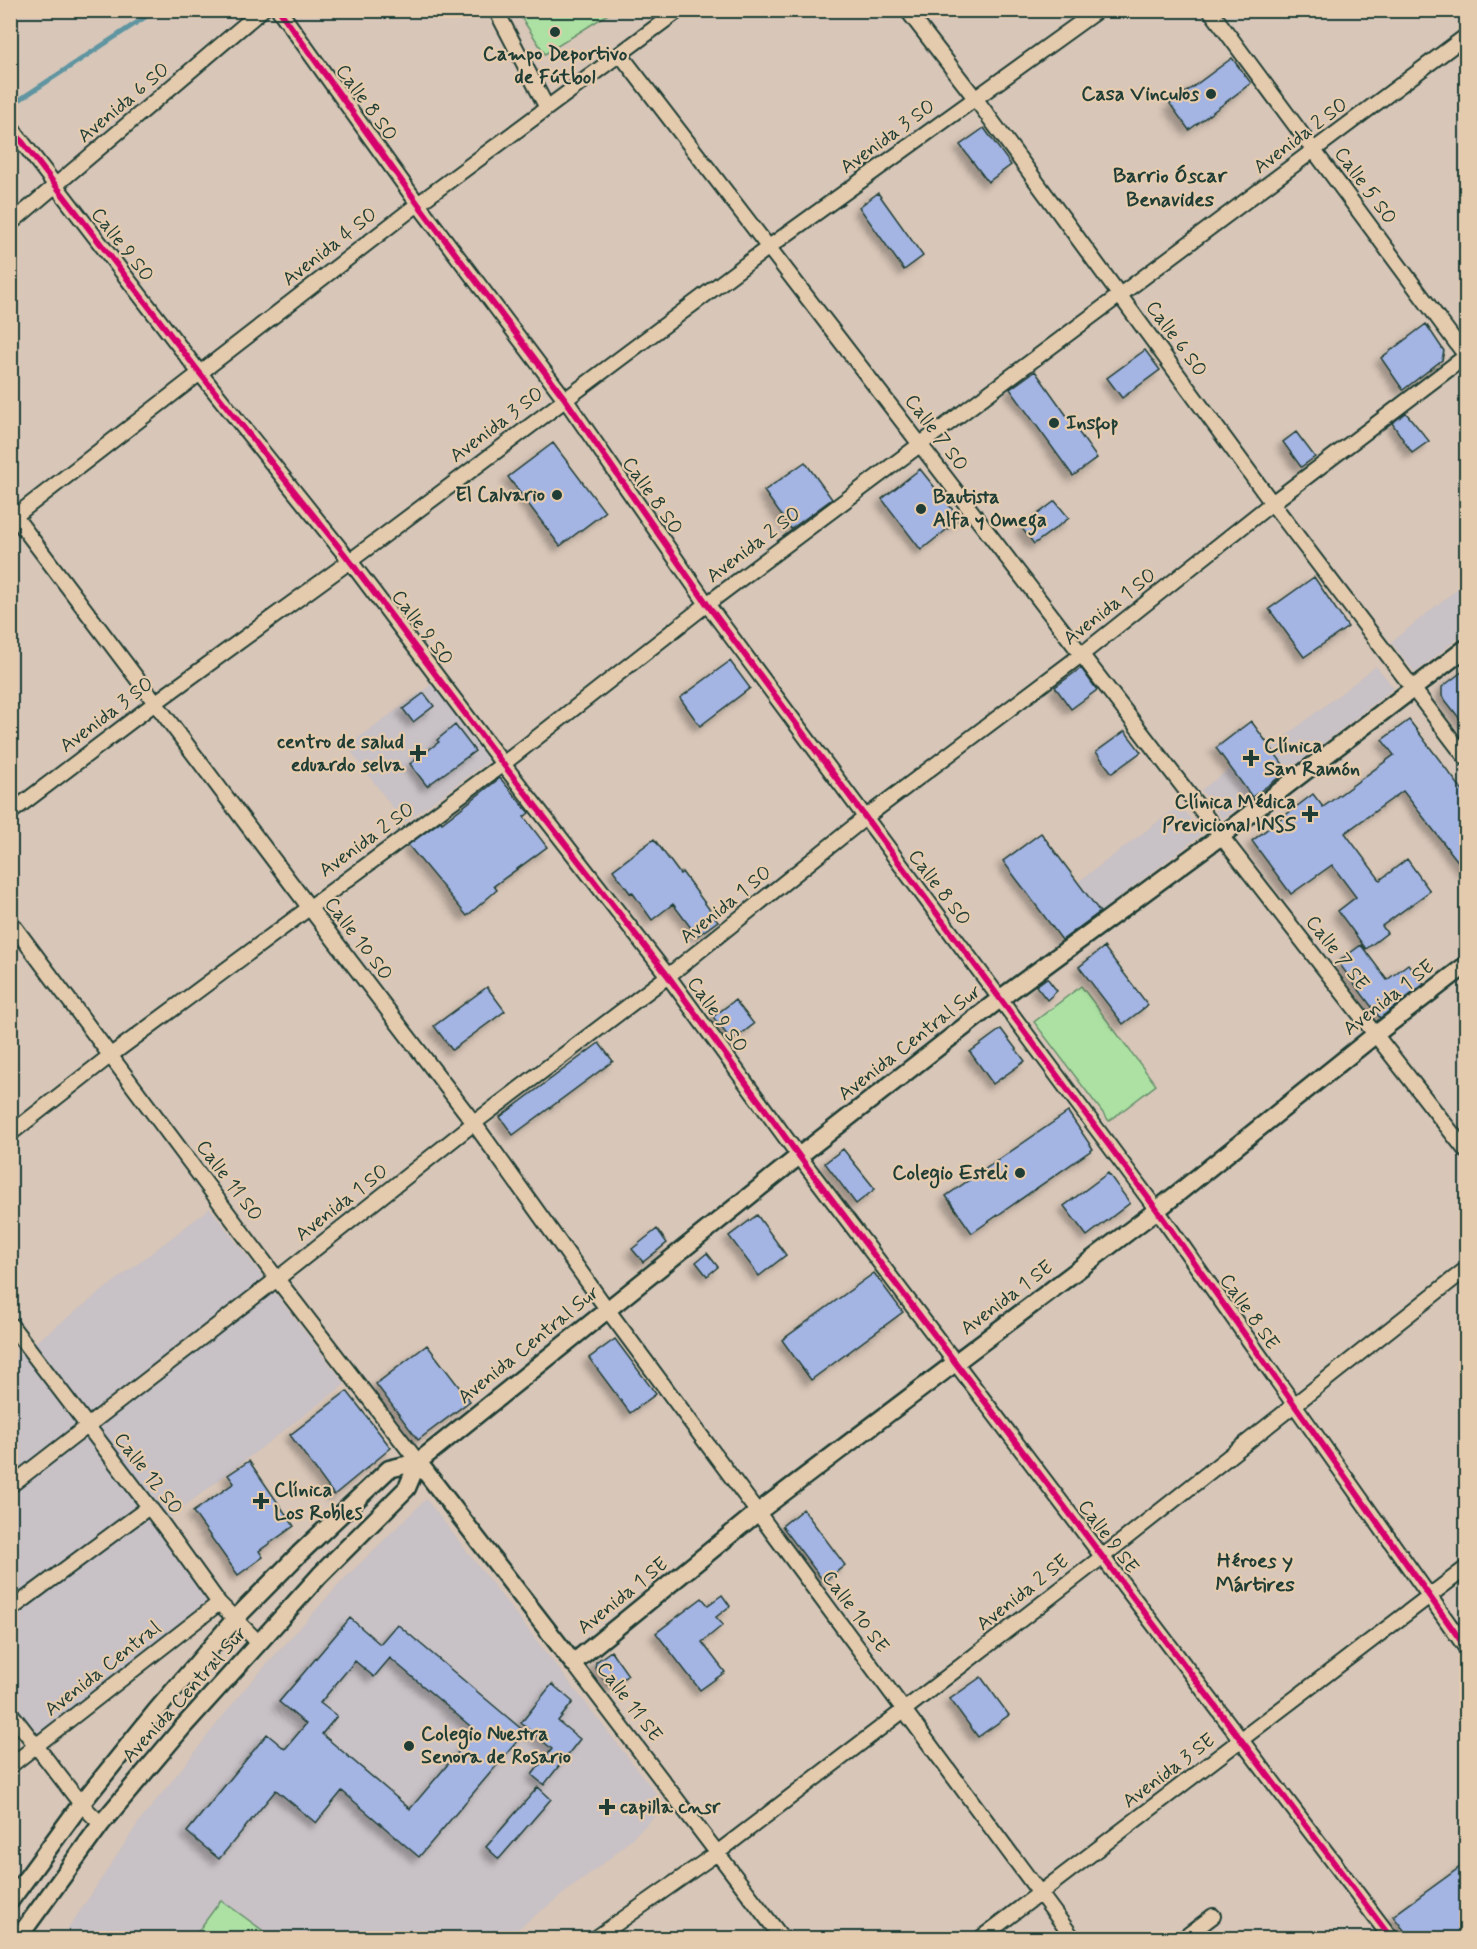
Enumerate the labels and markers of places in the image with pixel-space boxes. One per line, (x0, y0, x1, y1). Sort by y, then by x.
marker: Campo Deportivo de Fútbol (548, 25, 562, 39)
place label: Campo Deportivo de Fútbol (483, 41, 628, 91)
place label: Casa Vinculos (1081, 81, 1199, 108)
marker: Casa Vinculos (1204, 87, 1218, 101)
place label: Insfop (1066, 410, 1118, 439)
marker: Insfop (1047, 416, 1061, 430)
place label: El Calvario (455, 482, 545, 509)
place label: Bautista Alfa y Omega (933, 484, 1047, 536)
marker: El Calvario (550, 488, 564, 502)
marker: Bautista Alfa y Omega (914, 502, 928, 516)
place label: centro de salud eduardo selva (277, 729, 405, 779)
place label: Clínica San Ramón (1264, 733, 1360, 783)
marker: centro de salud eduardo selva (409, 744, 427, 762)
marker: Clínica San Ramón (1242, 749, 1260, 767)
place label: Clínica Médica Previcional INSS (1162, 789, 1297, 839)
marker: Clínica Médica Previcional INSS (1301, 805, 1319, 823)
place label: Colegio Esteli (892, 1160, 1008, 1189)
marker: Colegio Esteli (1013, 1166, 1027, 1180)
place label: Clínica Los Robles (274, 1477, 363, 1527)
marker: Clínica Los Robles (252, 1492, 270, 1510)
place label: Colegio Nuestra Senora de Rosario (421, 1721, 571, 1771)
marker: Colegio Nuestra Senora de Rosario (402, 1739, 416, 1753)
place label: capilla cnsr (620, 1794, 721, 1821)
marker: capilla cnsr (598, 1798, 616, 1816)

